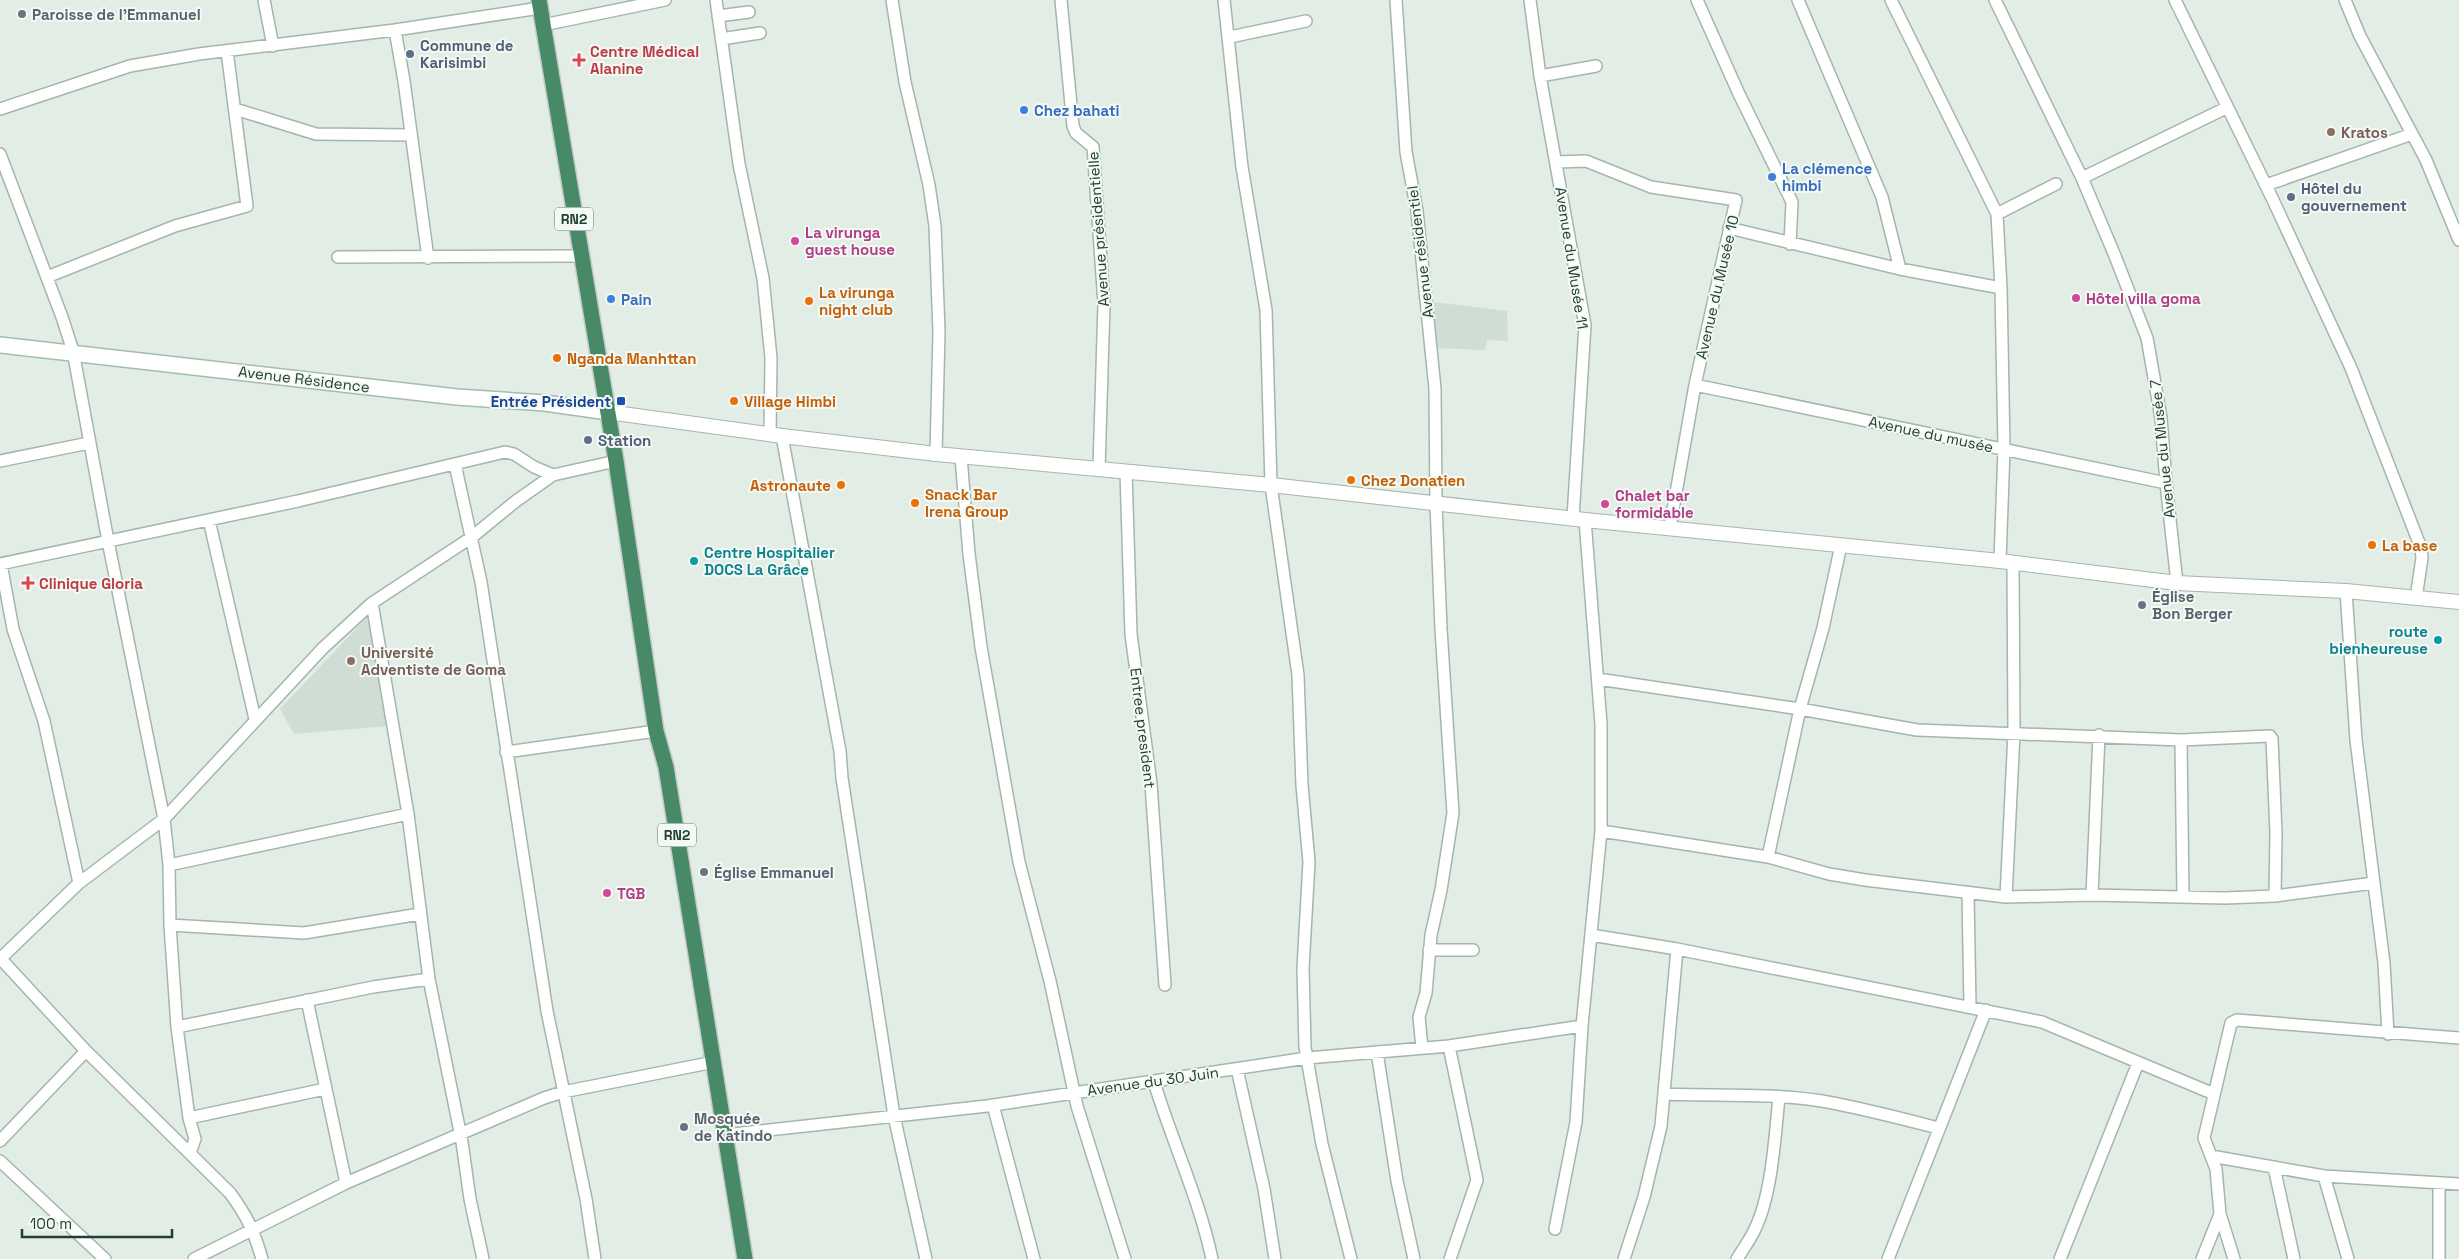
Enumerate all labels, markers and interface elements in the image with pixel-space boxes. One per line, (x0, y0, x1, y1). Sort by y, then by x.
place label: Paroisse de l'Emmanuel (32, 5, 201, 24)
marker: Paroisse de l'Emmanuel (16, 8, 28, 20)
place label: Commune de Karisimbi (420, 36, 514, 72)
place label: Centre Médical Alanine (590, 42, 699, 78)
marker: Commune de Karisimbi (404, 48, 416, 60)
marker: Centre Médical Alanine (572, 53, 586, 67)
place label: Chez bahati (1034, 101, 1119, 120)
marker: Chez bahati (1018, 104, 1030, 116)
place label: Kratos (2341, 123, 2388, 142)
marker: Kratos (2325, 126, 2337, 138)
street label: Avenue présidentielle (1083, 151, 1113, 307)
place label: La clémence himbi (1782, 159, 1873, 195)
marker: La clémence himbi (1766, 171, 1778, 183)
place label: Hôtel du gouvernement (2301, 179, 2407, 215)
street label: Avenue résidentiel (1402, 185, 1438, 319)
street label: Avenue du Musée 11 (1551, 186, 1593, 330)
marker: Hôtel du gouvernement (2285, 191, 2297, 203)
road number: RN2 (555, 208, 593, 230)
street label: Avenue du Musée 10 (1691, 213, 1743, 361)
place label: La virunga guest house (805, 223, 895, 259)
marker: La virunga guest house (789, 235, 801, 247)
place label: La virunga night club (819, 283, 895, 319)
place label: Hôtel villa goma (2086, 289, 2201, 308)
place label: Pain (621, 290, 652, 309)
marker: Hôtel villa goma (2070, 292, 2082, 304)
marker: Pain (605, 293, 617, 305)
marker: La virunga night club (803, 295, 815, 307)
place label: Nganda Manhttan (567, 349, 697, 368)
marker: Nganda Manhttan (551, 352, 563, 364)
street label: Avenue Résidence (237, 362, 371, 397)
street label: Avenue du Musée 7 (2145, 379, 2179, 519)
place label: Entrée Président (491, 392, 611, 411)
place label: Village Himbi (744, 392, 836, 411)
marker: Entrée Président (615, 395, 627, 407)
marker: Village Himbi (728, 395, 740, 407)
street label: Avenue du musée (1867, 411, 1995, 457)
place label: Station (598, 431, 651, 450)
marker: Station (582, 434, 594, 446)
place label: Chez Donatien (1361, 471, 1465, 490)
marker: Chez Donatien (1345, 474, 1357, 486)
place label: Astronaute (750, 476, 831, 495)
marker: Astronaute (835, 479, 847, 491)
place label: Snack Bar Irena Group (925, 485, 1009, 521)
place label: Chalet bar formidable (1615, 486, 1694, 522)
marker: Snack Bar Irena Group (909, 497, 921, 509)
marker: Chalet bar formidable (1599, 498, 1611, 510)
place label: La base (2382, 536, 2438, 555)
marker: La base (2366, 539, 2378, 551)
place label: Centre Hospitalier DOCS La Grâce (704, 543, 835, 579)
marker: Centre Hospitalier DOCS La Grâce (688, 555, 700, 567)
place label: Clinique Gloria (39, 574, 143, 593)
marker: Clinique Gloria (21, 576, 35, 590)
place label: Église Bon Berger (2152, 587, 2233, 623)
marker: Église Bon Berger (2136, 599, 2148, 611)
place label: route bienheureuse (2329, 622, 2428, 658)
marker: route bienheureuse (2432, 634, 2444, 646)
place label: Université Adventiste de Goma (361, 643, 506, 679)
marker: Université Adventiste de Goma (345, 655, 357, 667)
street label: Entree president (1126, 667, 1160, 789)
road number: RN2 (658, 824, 696, 846)
place label: Église Emmanuel (714, 863, 834, 882)
marker: Église Emmanuel (698, 866, 710, 878)
place label: TGB (617, 884, 645, 903)
marker: TGB (601, 887, 613, 899)
street label: Avenue du 30 Juin (1086, 1062, 1220, 1100)
place label: Mosquée de Katindo (694, 1109, 772, 1145)
marker: Mosquée de Katindo (678, 1121, 690, 1133)
scale bar (22, 1206, 172, 1238)
text: 100 m (30, 1214, 72, 1233)

